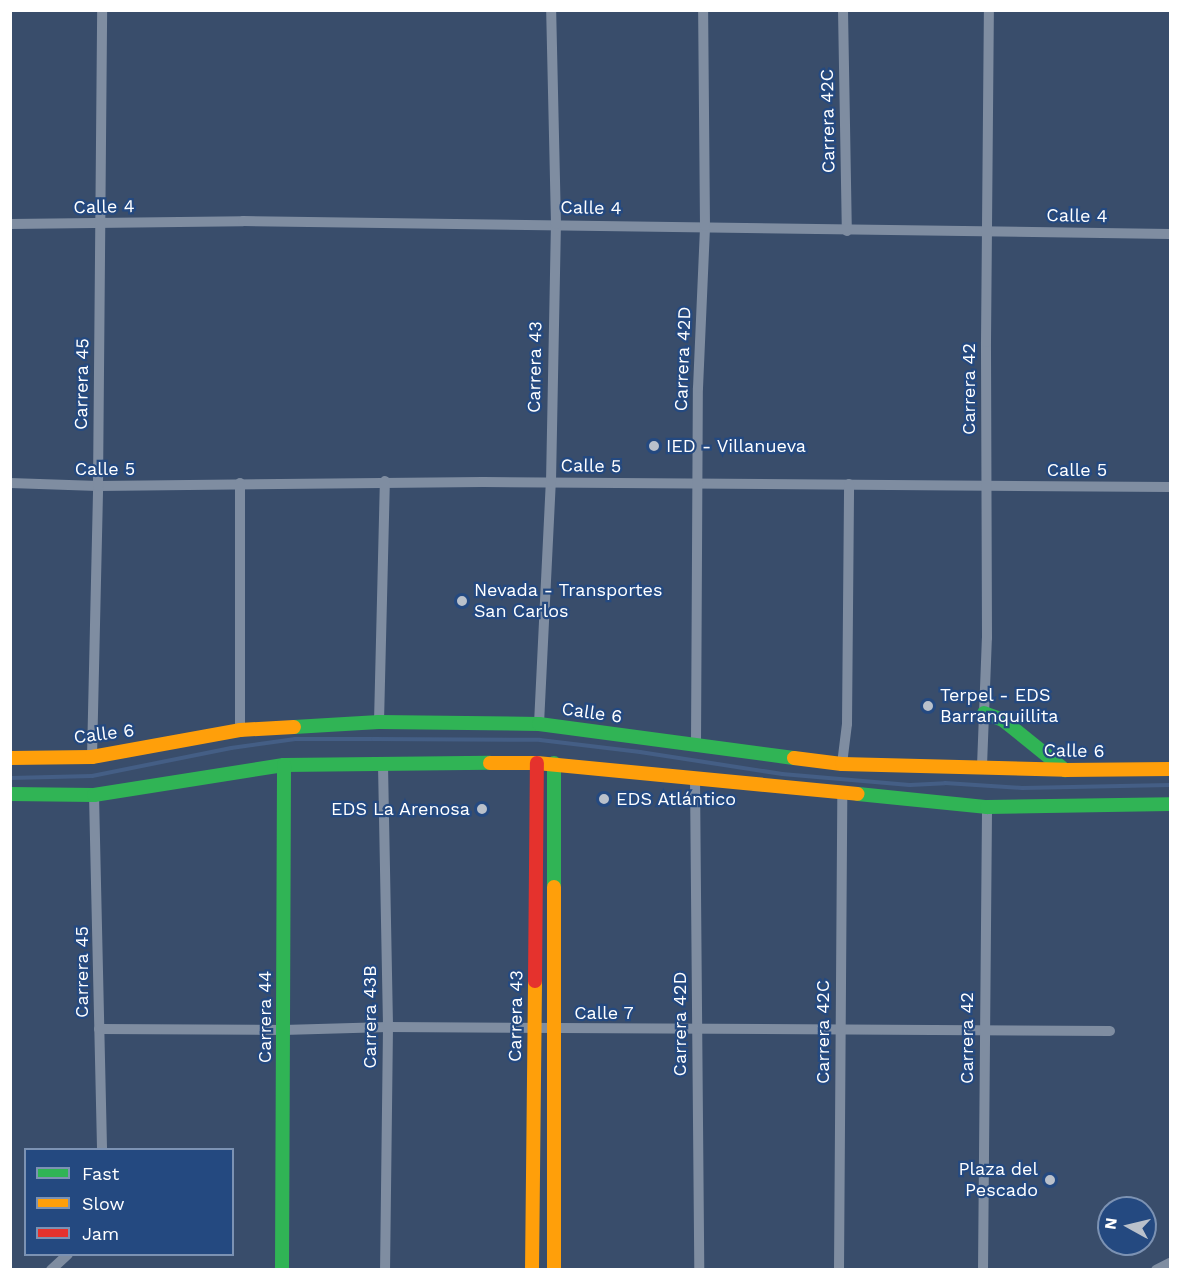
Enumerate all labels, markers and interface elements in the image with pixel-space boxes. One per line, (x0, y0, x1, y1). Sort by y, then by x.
street label: Carrera 42C (816, 69, 840, 173)
street label: Calle 4 (73, 196, 135, 218)
street label: Calle 4 (560, 197, 622, 219)
street label: Calle 4 (1046, 205, 1108, 227)
street label: Carrera 42D (670, 306, 696, 412)
street label: Carrera 43 (523, 321, 547, 413)
street label: Carrera 45 (70, 338, 94, 430)
street label: Carrera 42 (958, 343, 980, 435)
place label: IED - Villanueva (666, 435, 807, 457)
marker: IED - Villanueva (647, 439, 661, 453)
street label: Calle 5 (561, 455, 621, 477)
street label: Calle 5 (75, 458, 135, 480)
street label: Calle 5 (1047, 459, 1107, 481)
place label: Nevada - Transportes San Carlos (474, 580, 663, 622)
marker: Nevada - Transportes San Carlos (455, 594, 469, 608)
place label: Terpel - EDS Barranquillita (940, 685, 1058, 728)
street label: Calle 6 (560, 698, 624, 728)
marker: Terpel - EDS Barranquillita (921, 699, 935, 713)
street label: Calle 6 (72, 720, 136, 748)
street label: Calle 6 (1043, 740, 1105, 762)
place label: EDS Atlántico (616, 788, 737, 810)
marker: EDS Atlántico (597, 792, 611, 806)
place label: EDS La Arenosa (330, 798, 470, 820)
marker: EDS La Arenosa (475, 802, 489, 816)
street label: Carrera 45 (71, 926, 93, 1018)
street label: Carrera 43B (359, 965, 381, 1069)
street label: Carrera 43 (504, 970, 528, 1062)
street label: Carrera 44 (254, 971, 276, 1063)
street label: Carrera 42D (669, 971, 691, 1077)
street label: Carrera 42C (812, 980, 834, 1084)
street label: Carrera 42 (956, 992, 978, 1084)
street label: Calle 7 (574, 1002, 634, 1024)
legend (24, 1148, 234, 1256)
place label: Plaza del Pescado (958, 1159, 1038, 1202)
text: Fast (82, 1163, 119, 1184)
marker: Plaza del Pescado (1043, 1173, 1057, 1187)
text: Slow (82, 1193, 125, 1214)
north arrow (1097, 1196, 1157, 1256)
text: N (1100, 1217, 1121, 1231)
text: Jam (82, 1223, 119, 1244)

